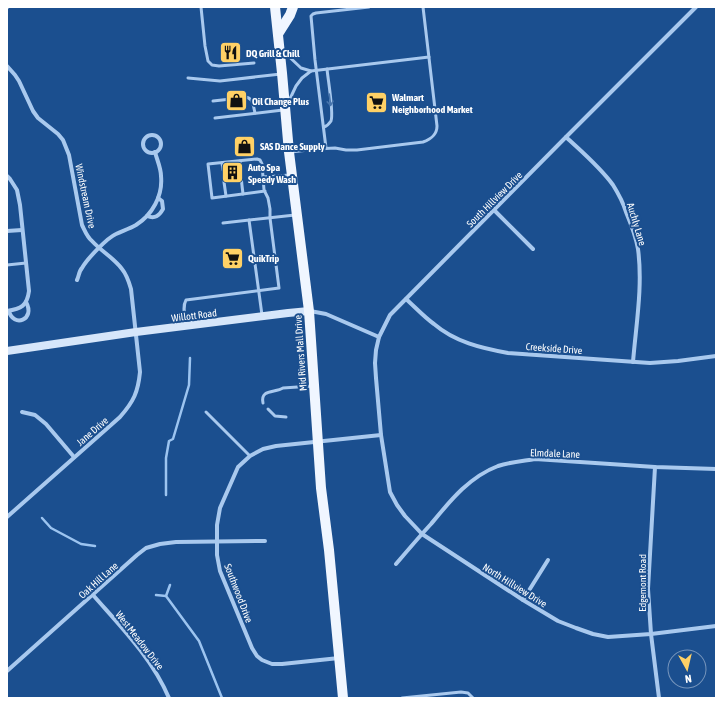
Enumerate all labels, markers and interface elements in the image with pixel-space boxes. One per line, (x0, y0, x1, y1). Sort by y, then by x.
restaurant icon: DQ Grill & Chill (218, 40, 244, 66)
place label: DQ Grill & Chill (246, 48, 300, 59)
shop icon: Oil Change Plus (224, 88, 250, 114)
supermarket icon: Walmart Neighborhood Market (364, 90, 390, 116)
place label: Walmart Neighborhood Market (391, 92, 473, 115)
one-way arrow (326, 93, 334, 106)
place label: Oil Change Plus (252, 96, 309, 107)
shop icon: SAS Dance Supply (231, 133, 257, 159)
place label: SAS Dance Supply (260, 141, 325, 152)
building icon: Auto Spa Speedy Wash (220, 160, 246, 186)
place label: Auto Spa Speedy Wash (247, 162, 296, 185)
street label: Windstream Drive (73, 163, 98, 230)
street label: South Hillview Drive (464, 169, 525, 229)
street label: Auchly Lane (625, 201, 648, 247)
supermarket icon: QuikTrip (219, 245, 245, 271)
place label: QuikTrip (248, 253, 279, 264)
street label: Willott Road (171, 307, 218, 324)
street label: Mid Rivers Mall Drive (292, 314, 309, 391)
street label: Creekside Drive (525, 341, 583, 356)
street label: Jane Drive (74, 414, 111, 448)
street label: Elmdale Lane (530, 447, 581, 460)
street label: Edgemont Road (637, 554, 648, 612)
street label: Oak Hill Lane (76, 560, 121, 601)
street label: North Hillview Drive (481, 561, 549, 610)
street label: Southwood Drive (222, 562, 255, 625)
street label: West Meadow Drive (113, 609, 166, 672)
north arrow (667, 649, 707, 689)
text: N (684, 673, 692, 685)

